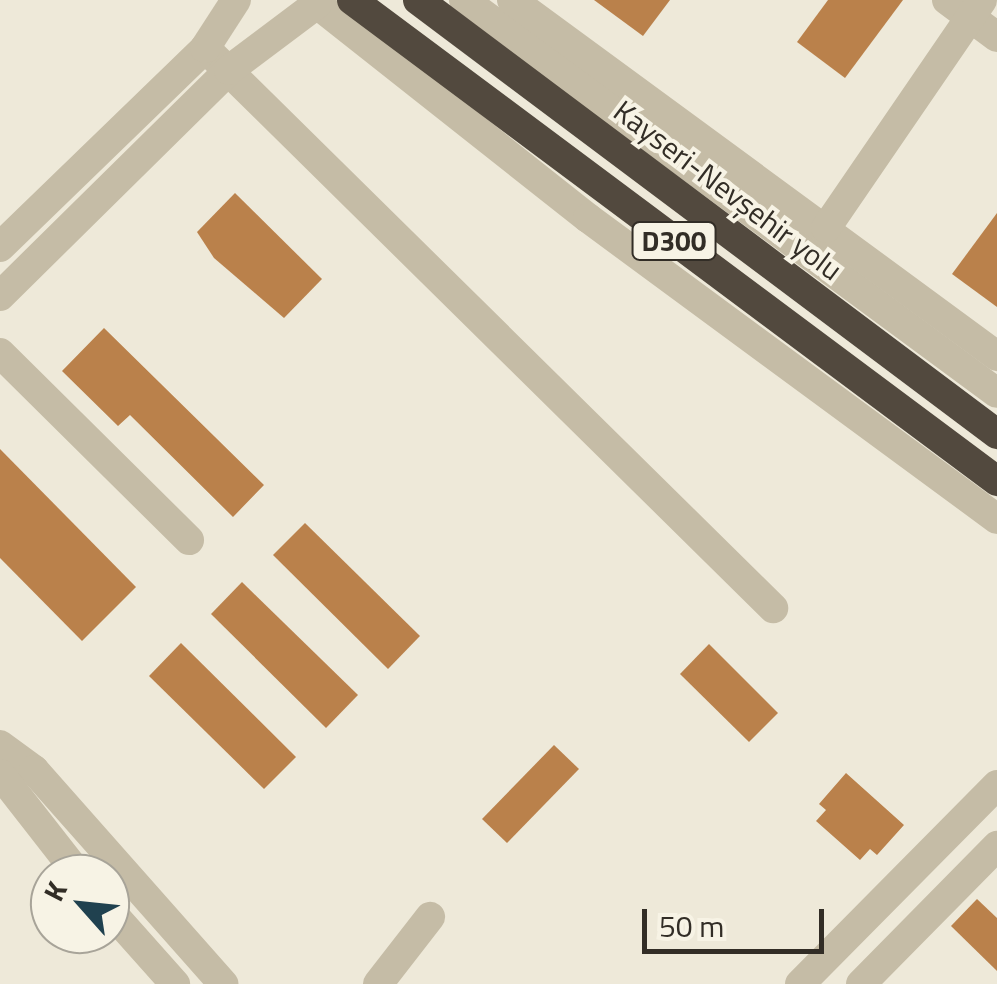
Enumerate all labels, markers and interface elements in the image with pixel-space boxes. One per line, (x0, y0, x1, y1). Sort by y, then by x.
street label: Kayseri-Nevşehir yolu (607, 92, 849, 288)
road number: D300 (632, 218, 716, 264)
north arrow (30, 854, 130, 954)
text: K (32, 874, 78, 908)
scale bar (647, 889, 830, 951)
text: 50 m (659, 903, 724, 949)

